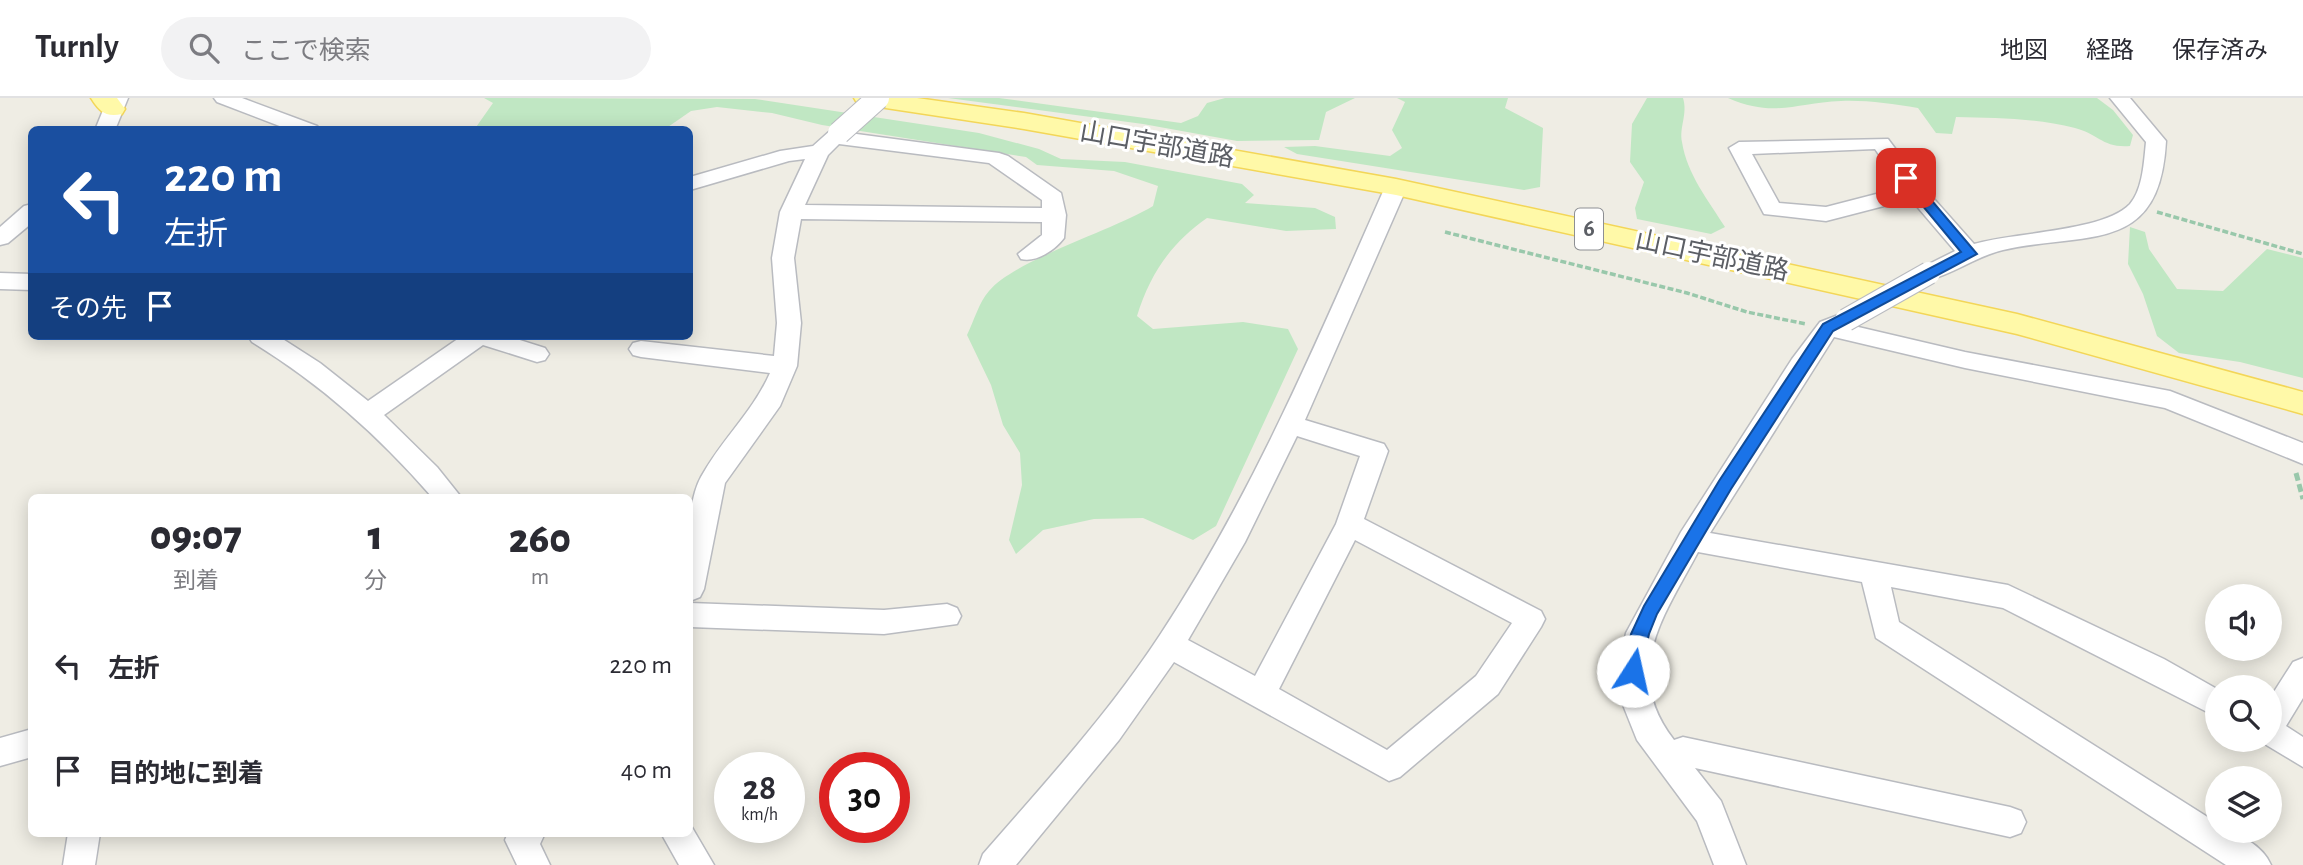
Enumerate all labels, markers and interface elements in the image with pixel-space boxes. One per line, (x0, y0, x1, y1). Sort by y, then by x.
search box (161, 17, 651, 80)
icon: search (185, 29, 223, 67)
text: Turnly (35, 31, 119, 64)
text: ここで検索 (241, 38, 371, 64)
text: 地図 (2000, 39, 2048, 63)
text: 経路 (2086, 39, 2134, 63)
text: 保存済み (2172, 39, 2268, 63)
street label: 山口宇部道路 (1078, 118, 1236, 171)
pin (1876, 148, 1936, 208)
text: 220 m (164, 152, 283, 201)
icon: left (49, 154, 140, 245)
icon: arrive (1887, 159, 1925, 197)
road number: 6 (1575, 208, 1603, 250)
text: 左折 (164, 218, 228, 250)
street label: 山口宇部道路 (1633, 226, 1791, 285)
icon: arrive (141, 287, 179, 325)
text: その先 (49, 296, 127, 322)
text: 09:07 (150, 515, 242, 557)
text: 1 (368, 515, 383, 557)
text: 260 (509, 518, 571, 560)
text: m (531, 566, 549, 589)
text: 到着 (173, 570, 219, 593)
text: 分 (364, 570, 387, 593)
map controls (2205, 584, 2282, 843)
button: sound (2205, 584, 2282, 661)
position arrow (1596, 634, 1670, 708)
icon: left (49, 647, 87, 685)
text: 220 m (610, 652, 672, 678)
text: 左折 (108, 656, 160, 682)
button: search (2205, 675, 2282, 752)
icon: arrive (49, 752, 87, 790)
speed limit sign: 30 (819, 752, 910, 843)
text: 40 m (621, 757, 672, 783)
text: 目的地に到着 (108, 761, 264, 787)
button: layers (2205, 766, 2282, 843)
text: 28 (743, 771, 776, 806)
text: km/h (741, 806, 778, 824)

